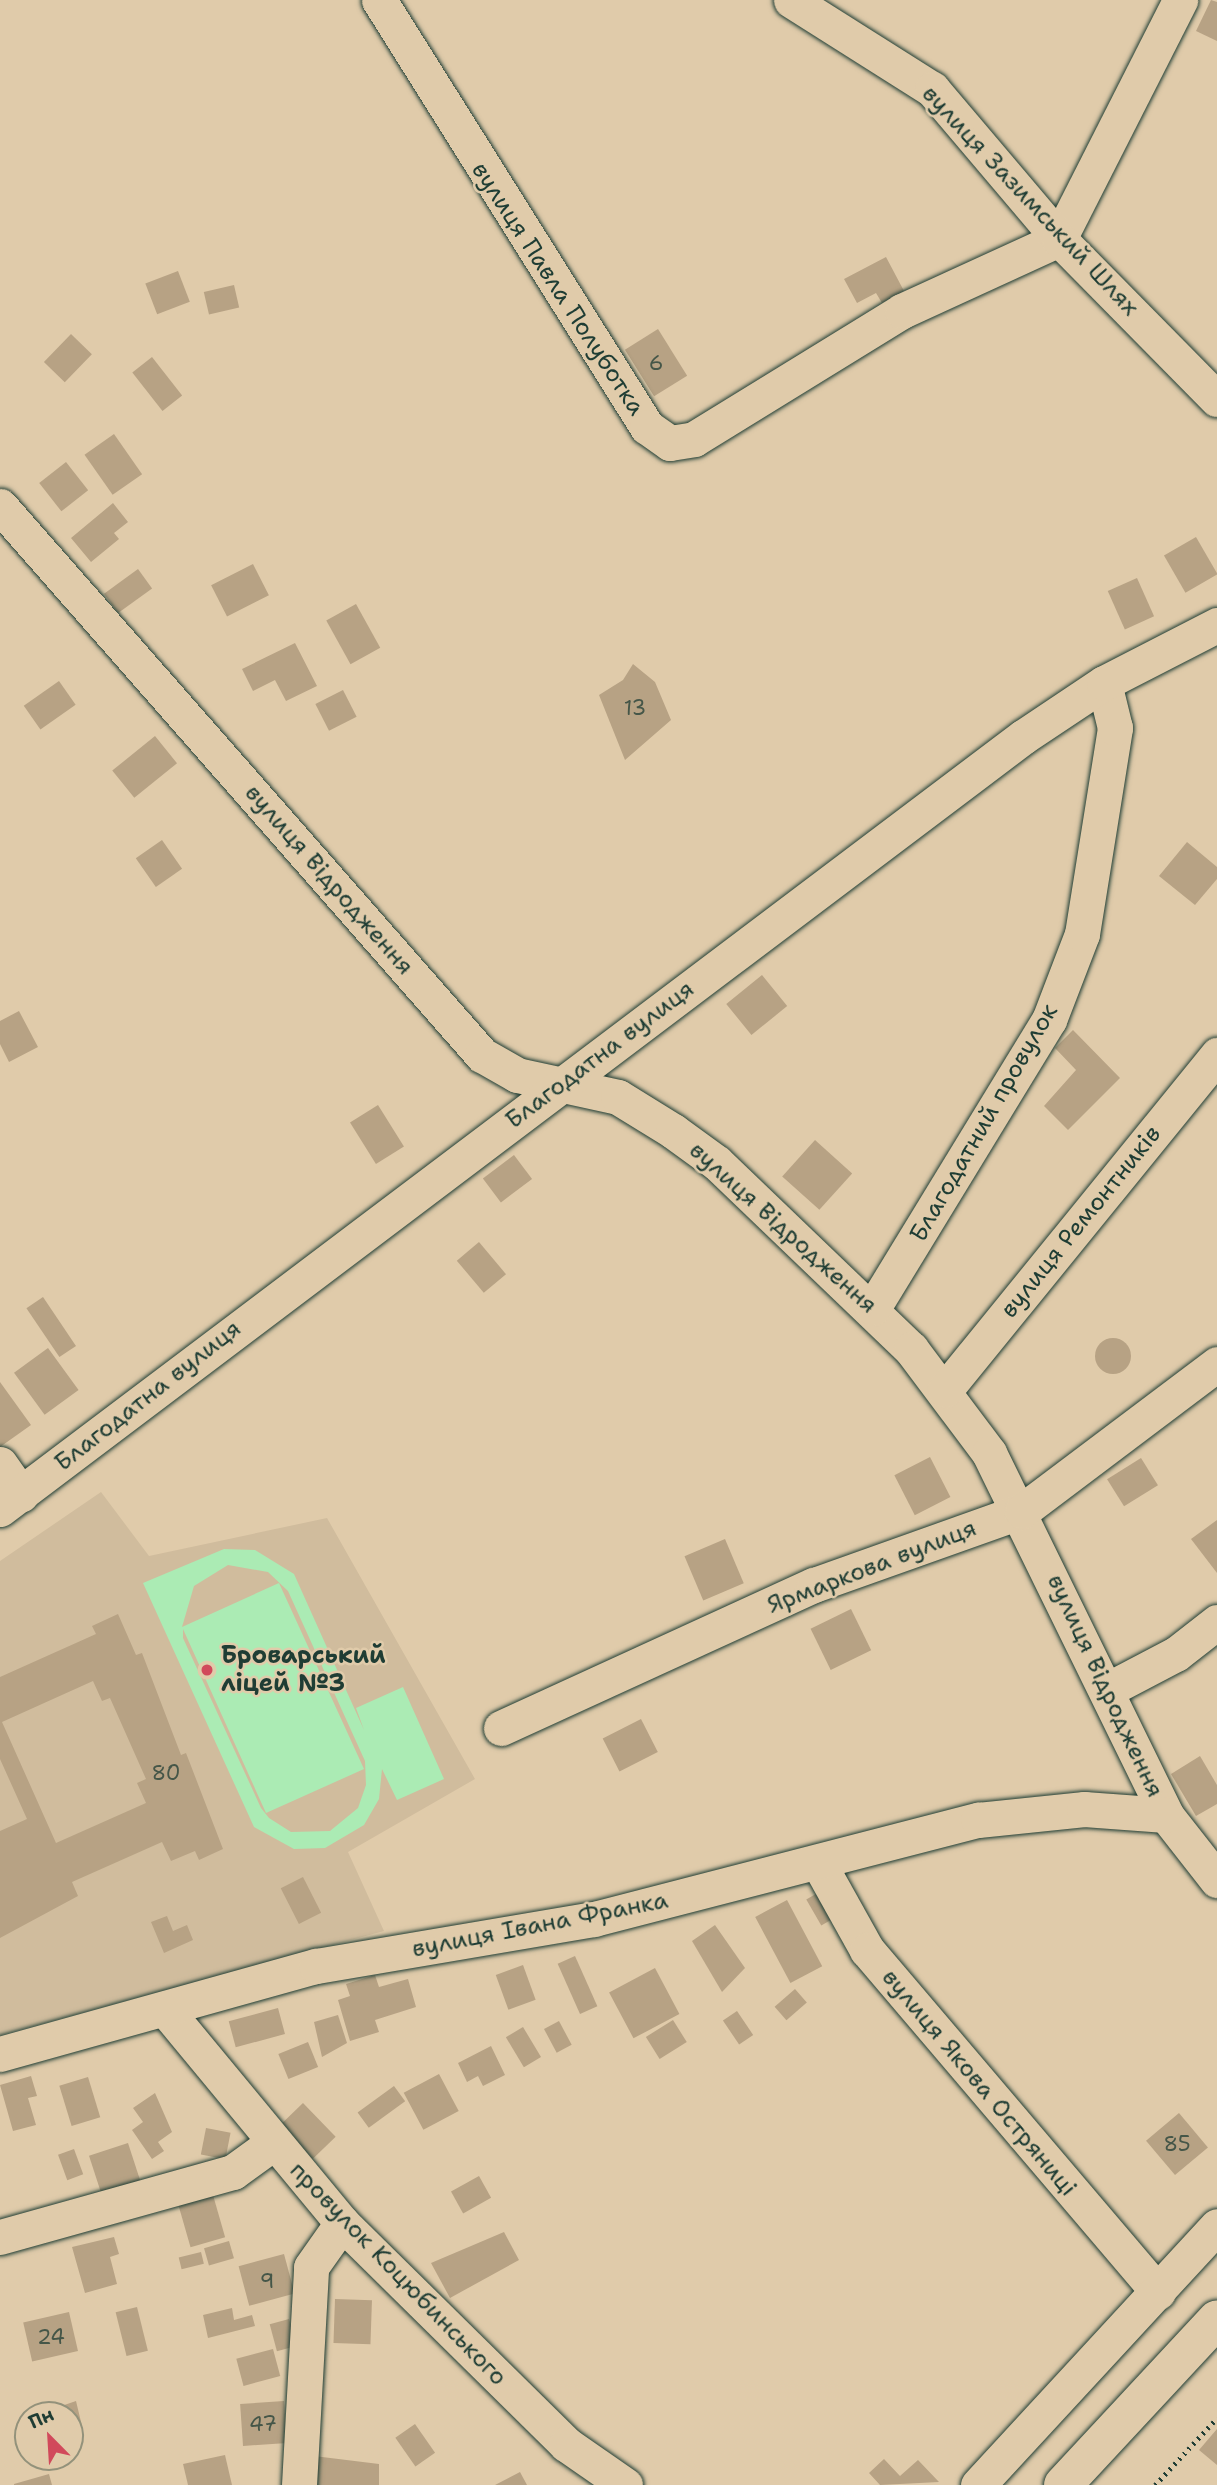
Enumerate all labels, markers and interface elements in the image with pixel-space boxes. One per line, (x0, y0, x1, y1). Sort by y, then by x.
street label: вулиця Зазимський Шлях (916, 80, 1144, 322)
street label: вулиця Павла Полуботка (465, 157, 651, 421)
house number: 6 (649, 350, 663, 376)
house number: 13 (624, 695, 646, 721)
street label: вулиця Відродження (239, 779, 419, 981)
street label: Благодатна вулиця (500, 975, 700, 1135)
street label: Благодатний провулок (904, 999, 1064, 1247)
street label: вулиця Ремонтників (995, 1120, 1167, 1324)
street label: вулиця Відродження (683, 1136, 883, 1320)
street label: Благодатна вулиця (49, 1314, 247, 1478)
street label: Ярмаркова вулиця (764, 1514, 980, 1620)
street label: вулиця Відродження (1041, 1570, 1169, 1802)
place label: Броварський ліцей №3 (221, 1642, 386, 1698)
marker: Броварський ліцей №3 (199, 1662, 215, 1678)
house number: 80 (152, 1760, 180, 1786)
street label: вулиця Івана Франка (410, 1886, 670, 1964)
street label: вулиця Якова Остряниці (876, 1964, 1082, 2202)
house number: 85 (1163, 2131, 1191, 2157)
street label: провулок Коцюбинського (284, 2156, 512, 2392)
house number: 9 (260, 2268, 274, 2294)
house number: 24 (37, 2324, 65, 2350)
north arrow (14, 2401, 84, 2471)
text: Пн (25, 2402, 58, 2435)
house number: 47 (249, 2411, 277, 2437)

